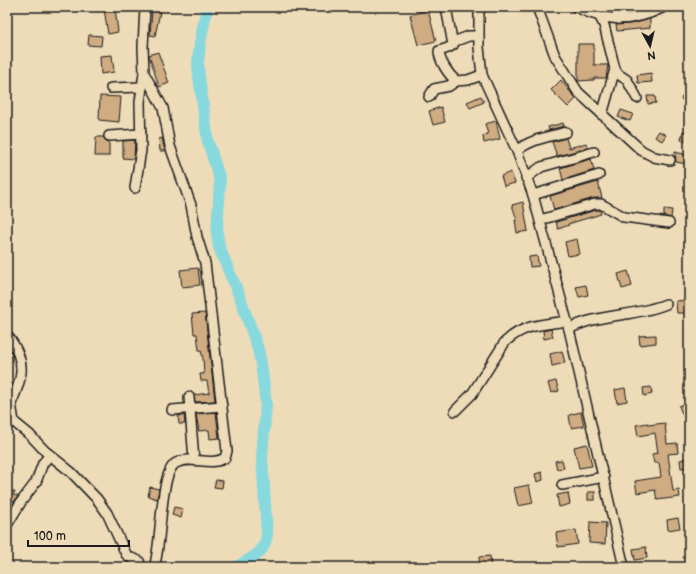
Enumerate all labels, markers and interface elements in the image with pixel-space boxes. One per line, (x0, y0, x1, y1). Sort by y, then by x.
north arrow (630, 26, 670, 66)
text: N (646, 48, 656, 62)
scale bar (28, 522, 129, 548)
text: 100 m (34, 529, 66, 544)

